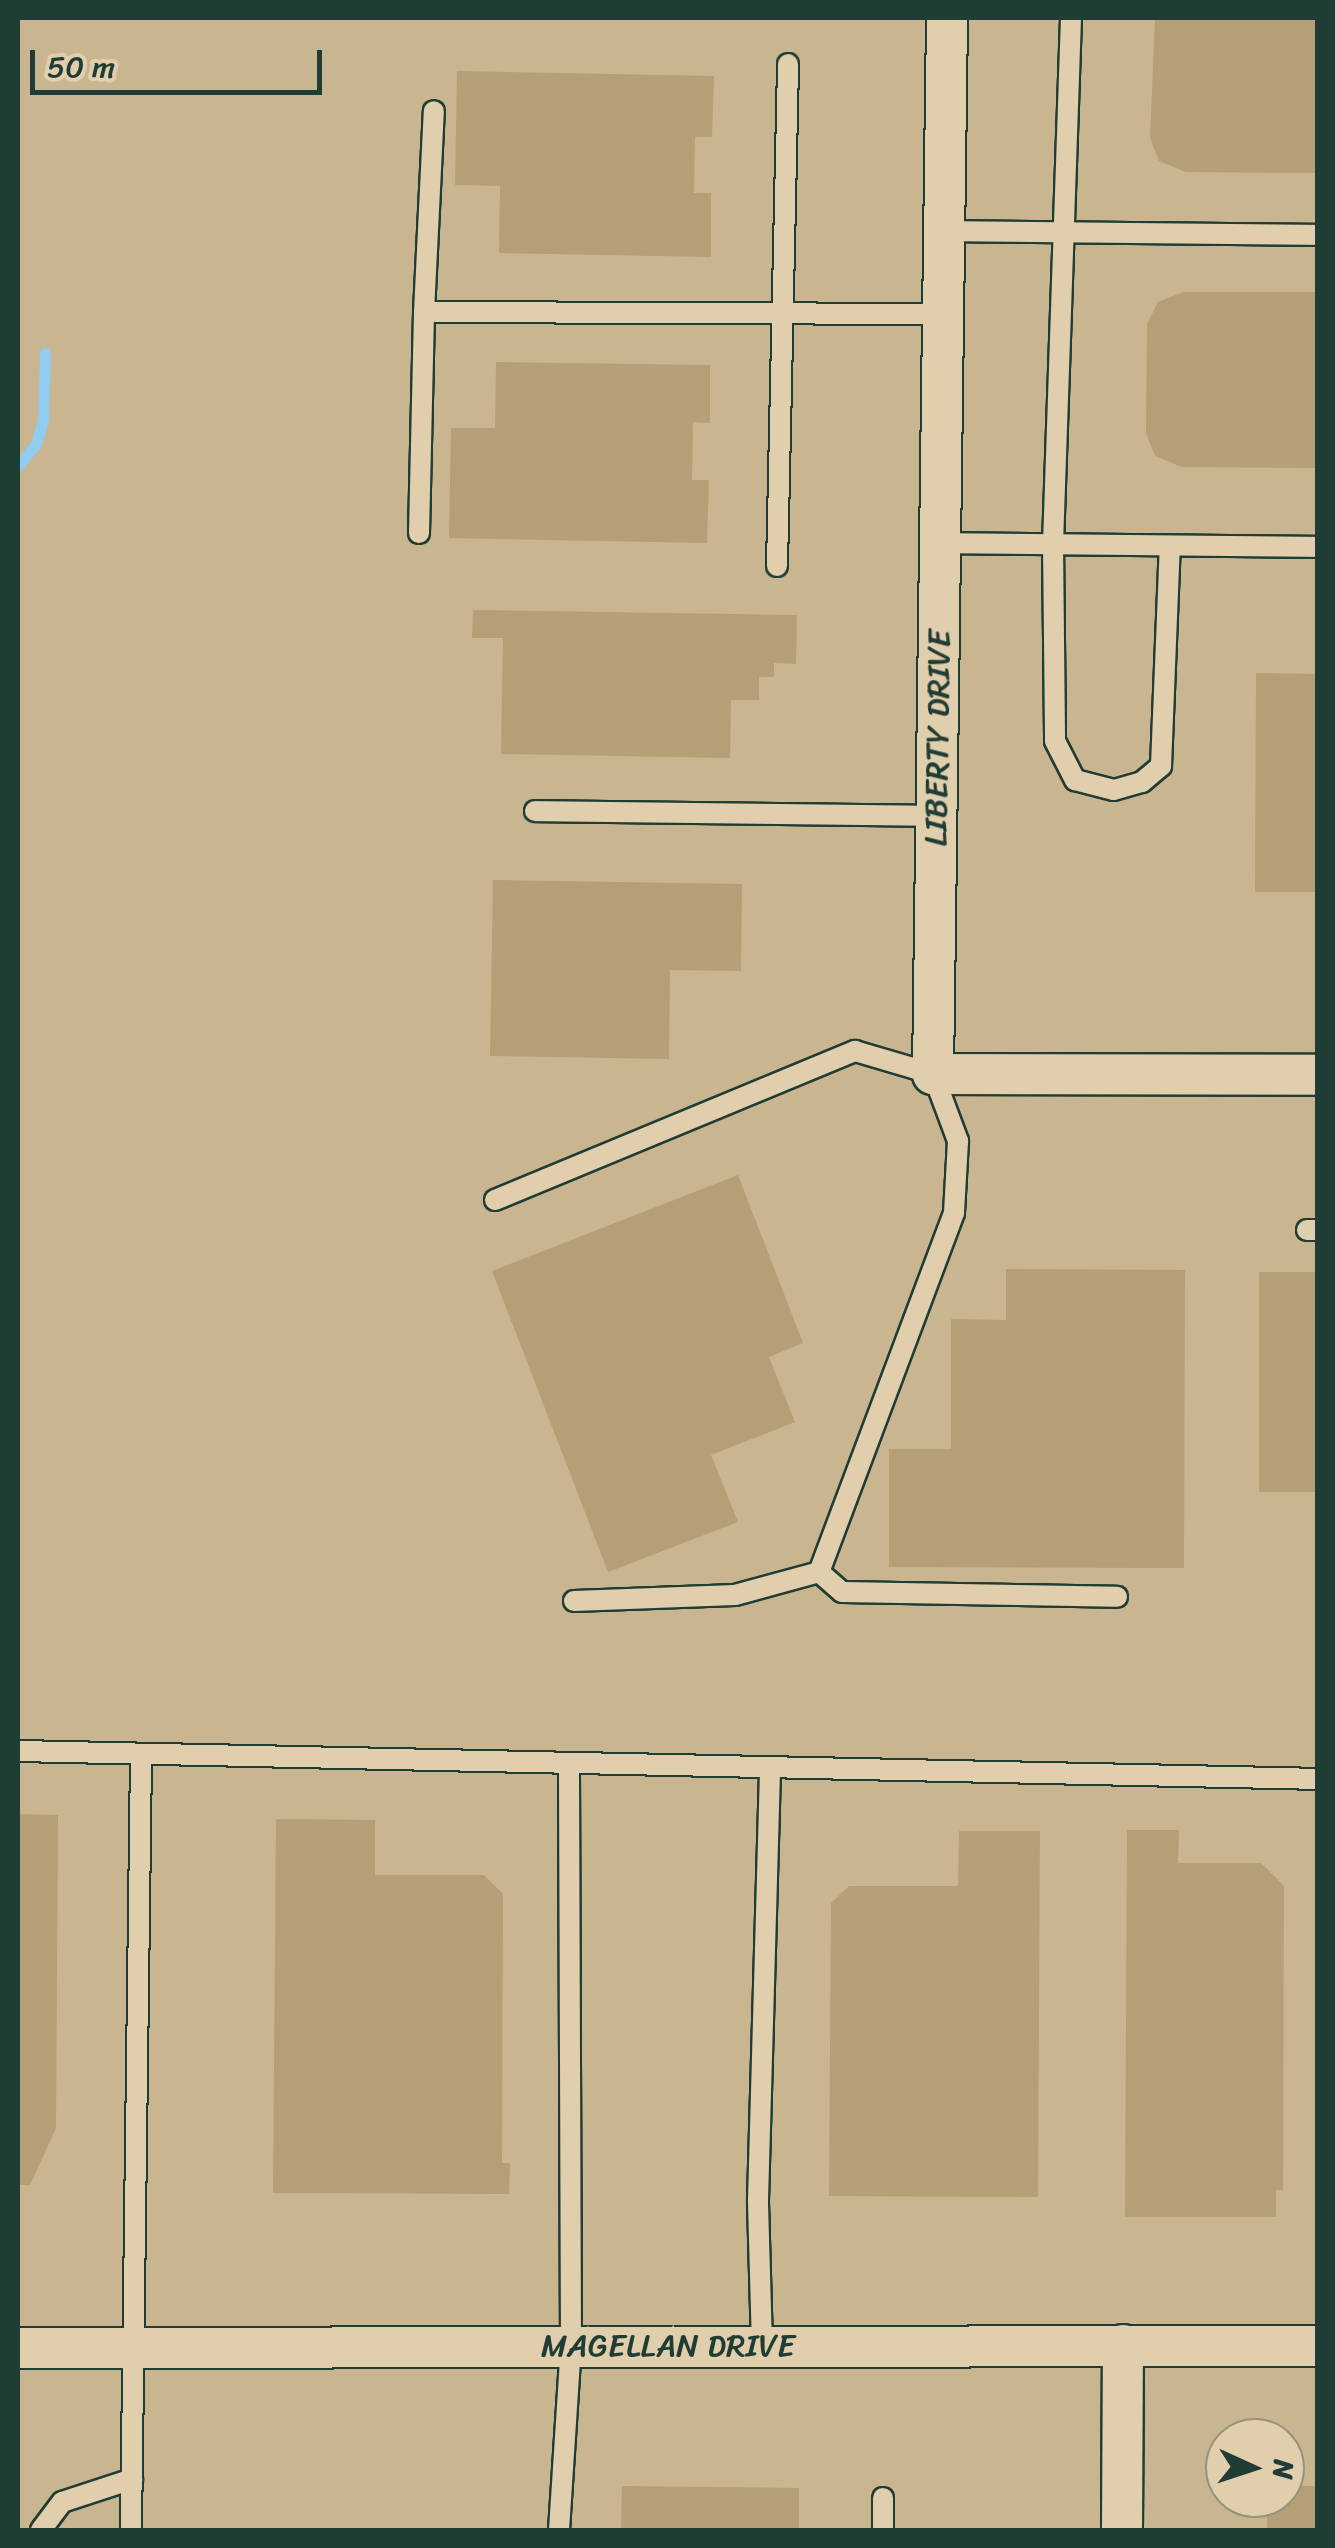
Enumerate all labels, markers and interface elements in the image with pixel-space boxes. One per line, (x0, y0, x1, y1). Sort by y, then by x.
scale bar (35, 30, 328, 92)
text: 50 m (47, 40, 115, 94)
street label: LIBERTY DRIVE (917, 629, 959, 847)
street label: MAGELLAN DRIVE (541, 2327, 795, 2365)
north arrow (1205, 2418, 1305, 2518)
text: N (1258, 2459, 1308, 2480)

